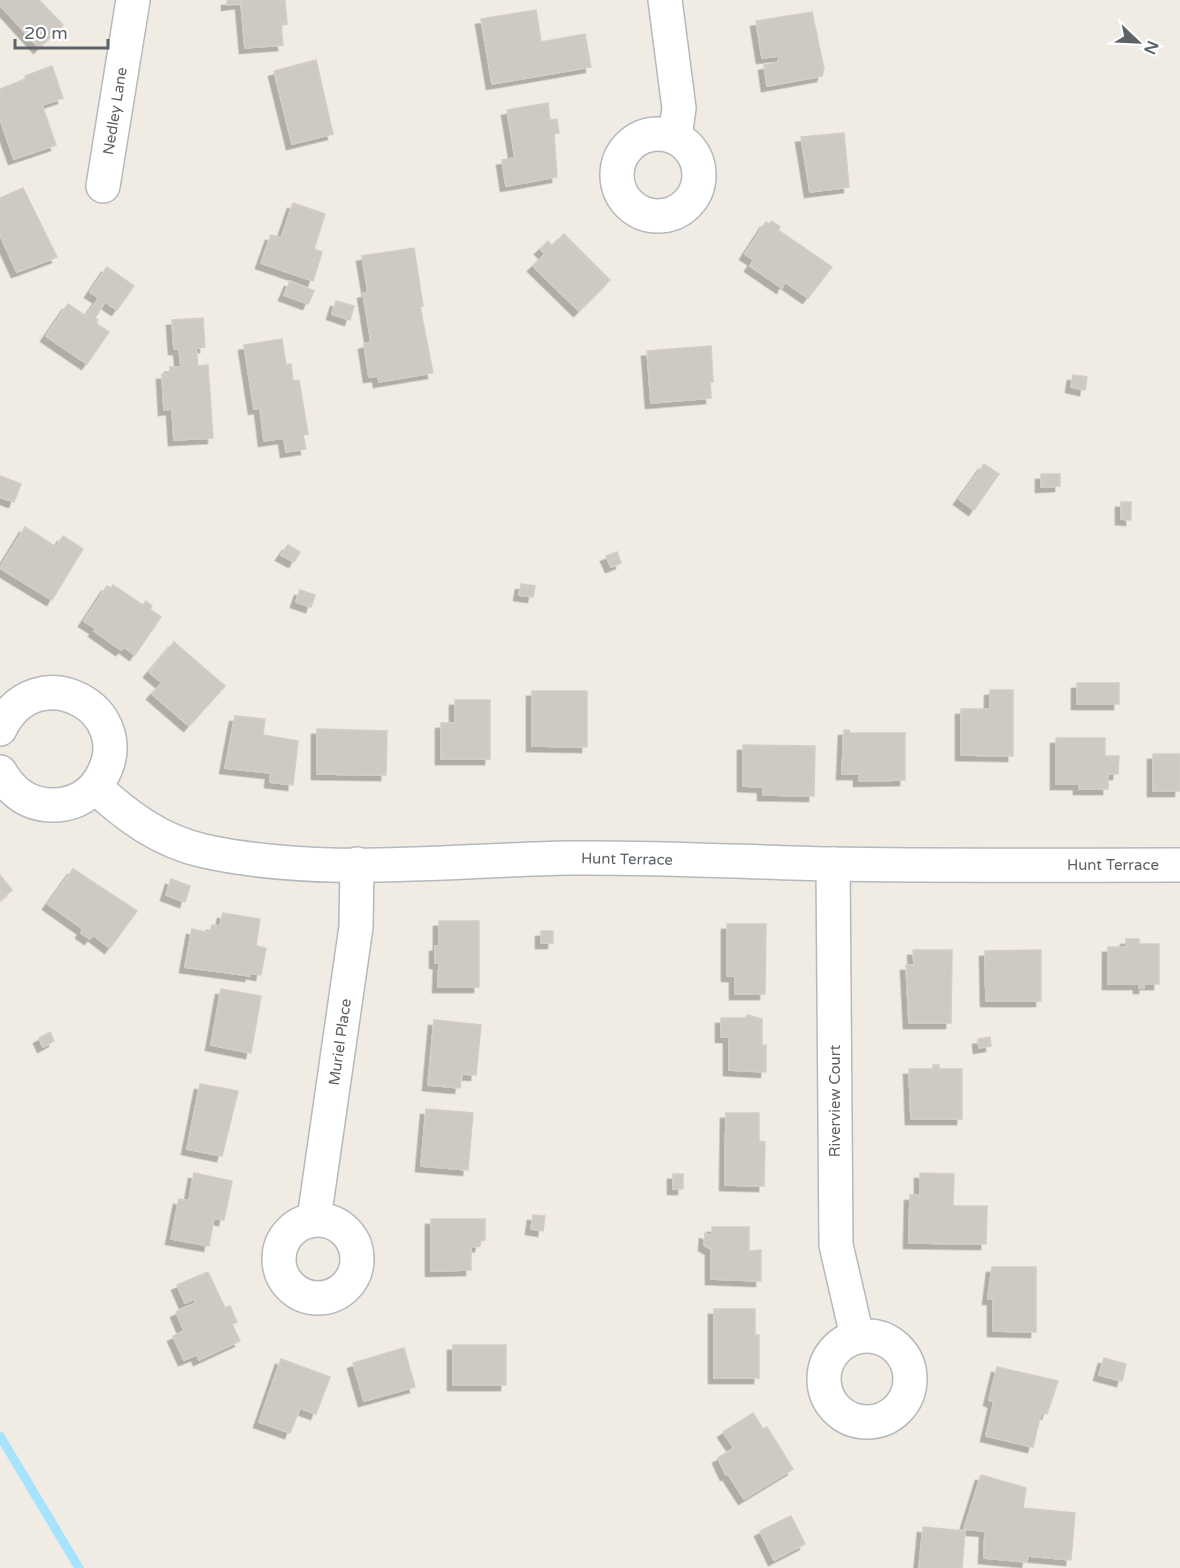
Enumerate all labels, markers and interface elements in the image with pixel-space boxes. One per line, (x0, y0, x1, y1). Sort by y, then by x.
scale bar (15, 12, 108, 50)
north arrow (1108, 12, 1168, 72)
text: 20 m (24, 22, 68, 44)
text: N (1139, 38, 1163, 57)
street label: Nedley Lane (99, 66, 131, 156)
street label: Hunt Terrace (581, 849, 673, 869)
street label: Hunt Terrace (1067, 856, 1159, 874)
street label: Muriel Place (325, 997, 355, 1087)
street label: Riverview Court (826, 1045, 844, 1157)

